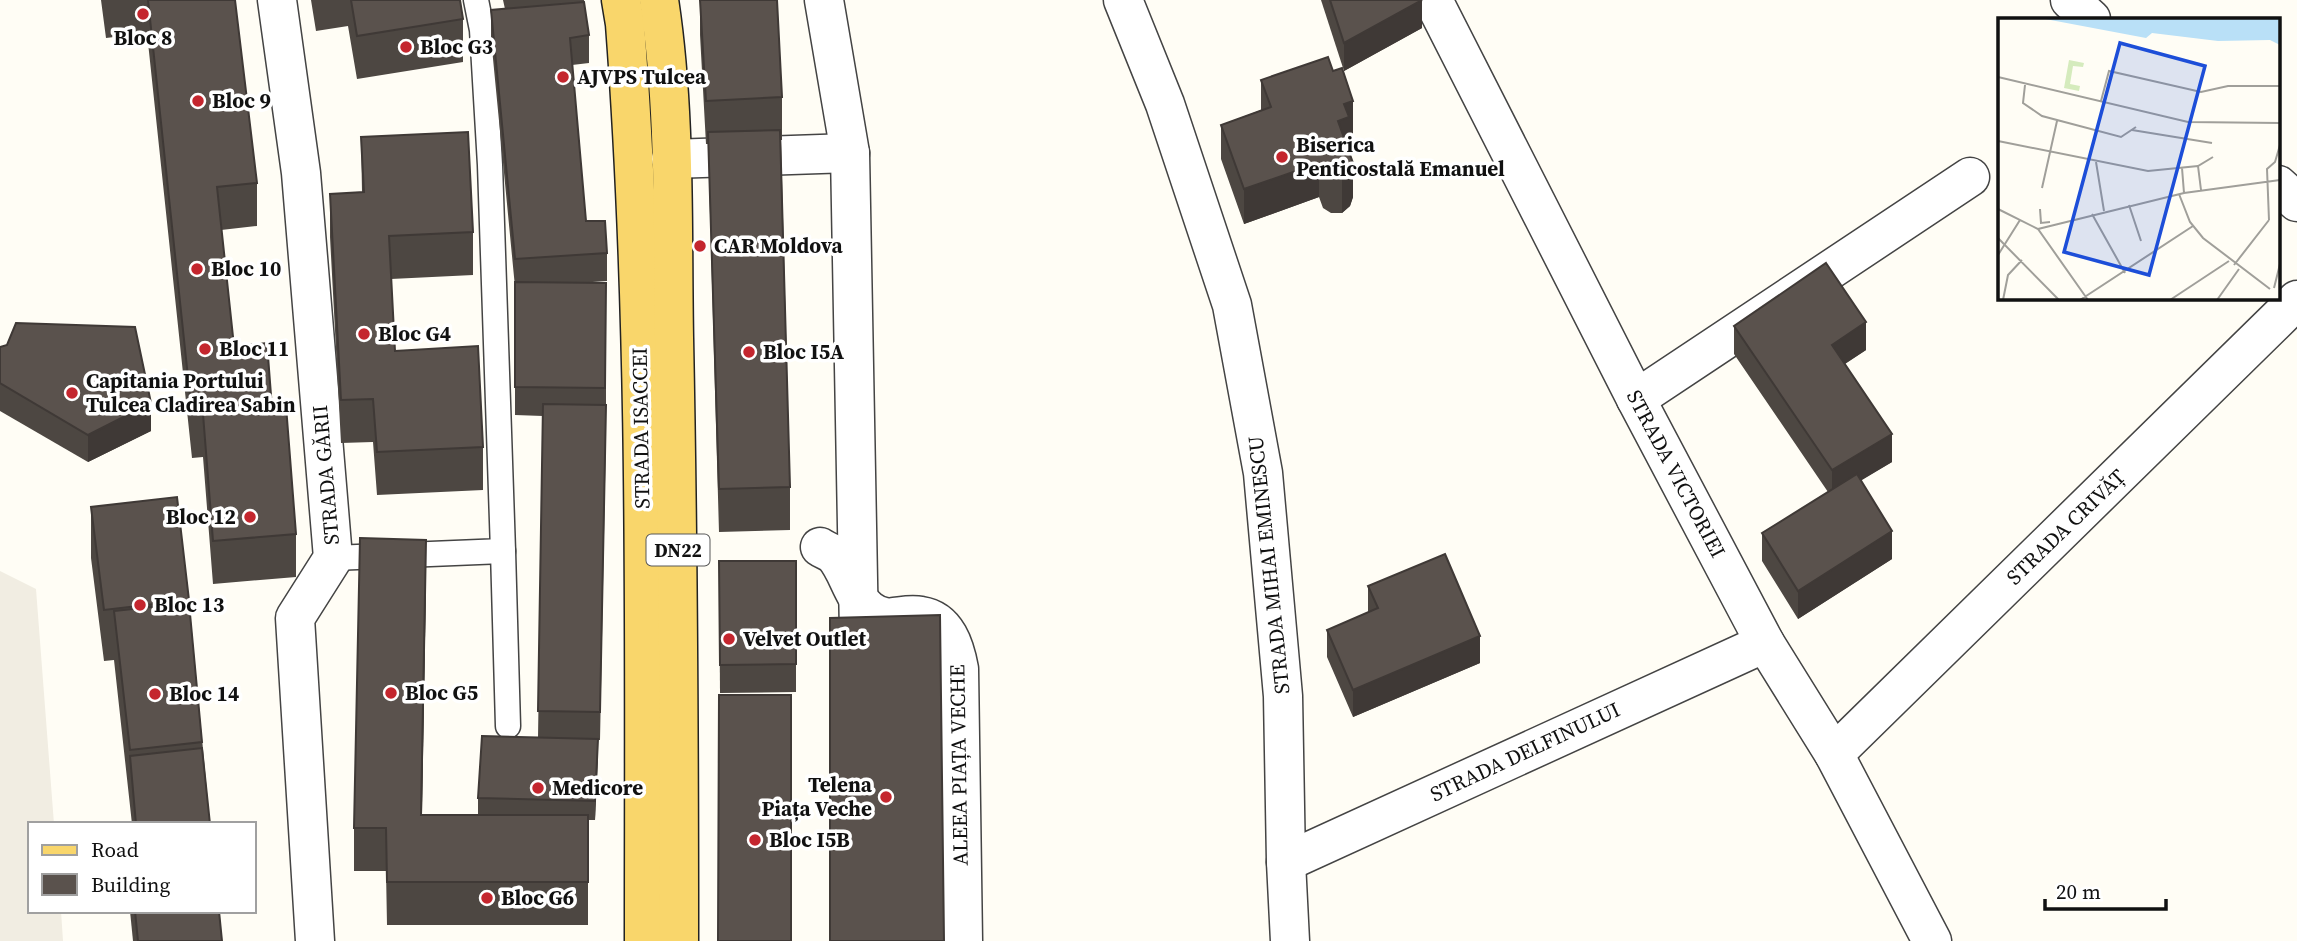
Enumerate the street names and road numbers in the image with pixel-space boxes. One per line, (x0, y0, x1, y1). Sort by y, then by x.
street label: STRADA ISACCEI (625, 347, 656, 509)
street label: STRADA VICTORIEI (1620, 385, 1733, 563)
street label: STRADA GĂRII (305, 404, 346, 546)
street label: STRADA MIHAI EMINESCU (1241, 435, 1296, 696)
street label: STRADA CRIVĂȚ (2000, 462, 2132, 591)
road number: DN22 (646, 534, 710, 566)
street label: ALEEA PIAȚA VECHE (942, 664, 975, 866)
street label: STRADA DELFINULUI (1425, 695, 1624, 808)

